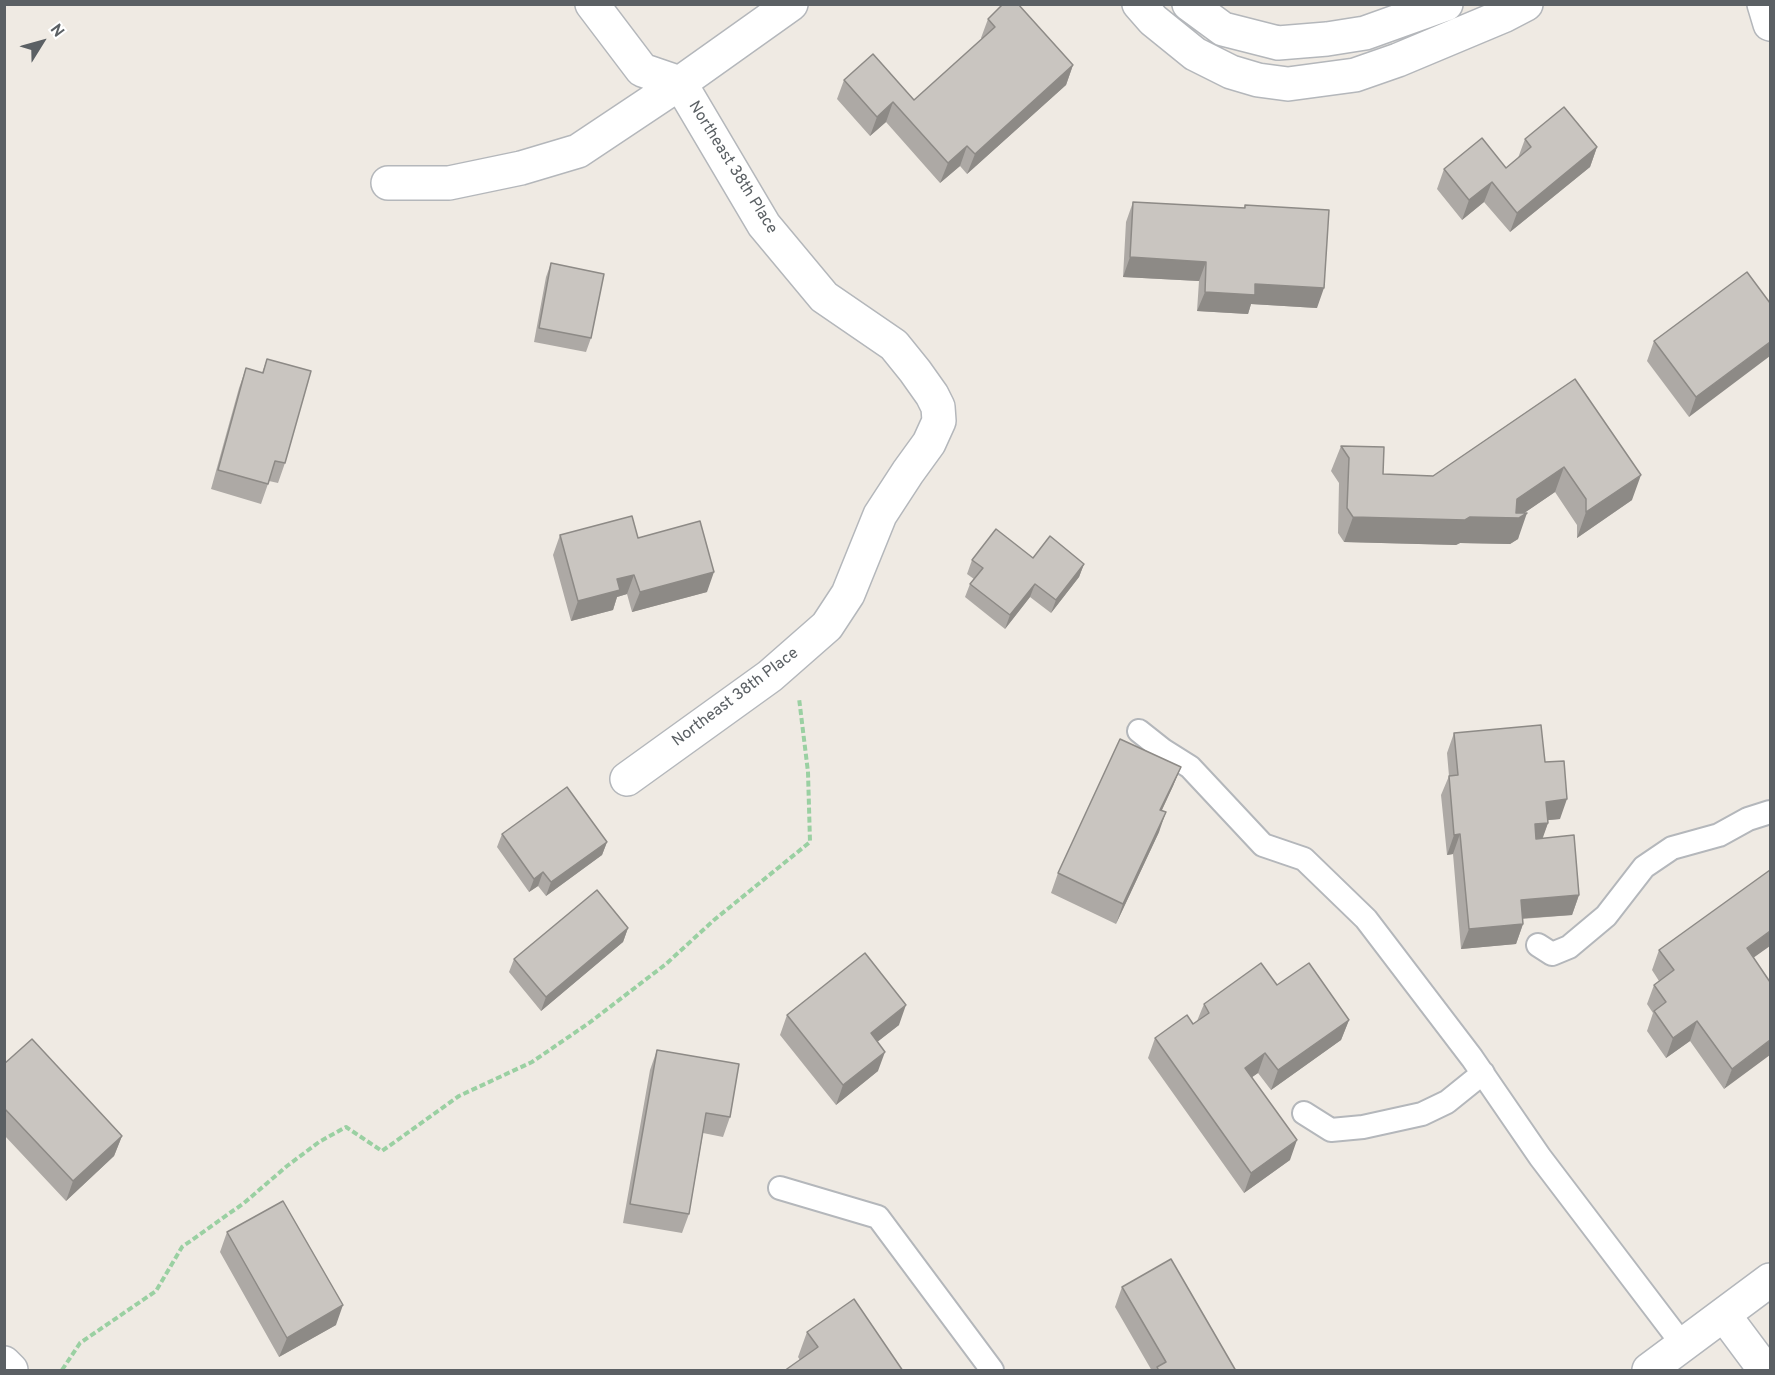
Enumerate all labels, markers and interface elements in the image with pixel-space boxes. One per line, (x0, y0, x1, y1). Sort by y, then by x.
north arrow (12, 12, 72, 72)
text: N (45, 21, 68, 42)
street label: Northeast 38th Place (683, 98, 781, 238)
street label: Northeast 38th Place (669, 644, 803, 752)

